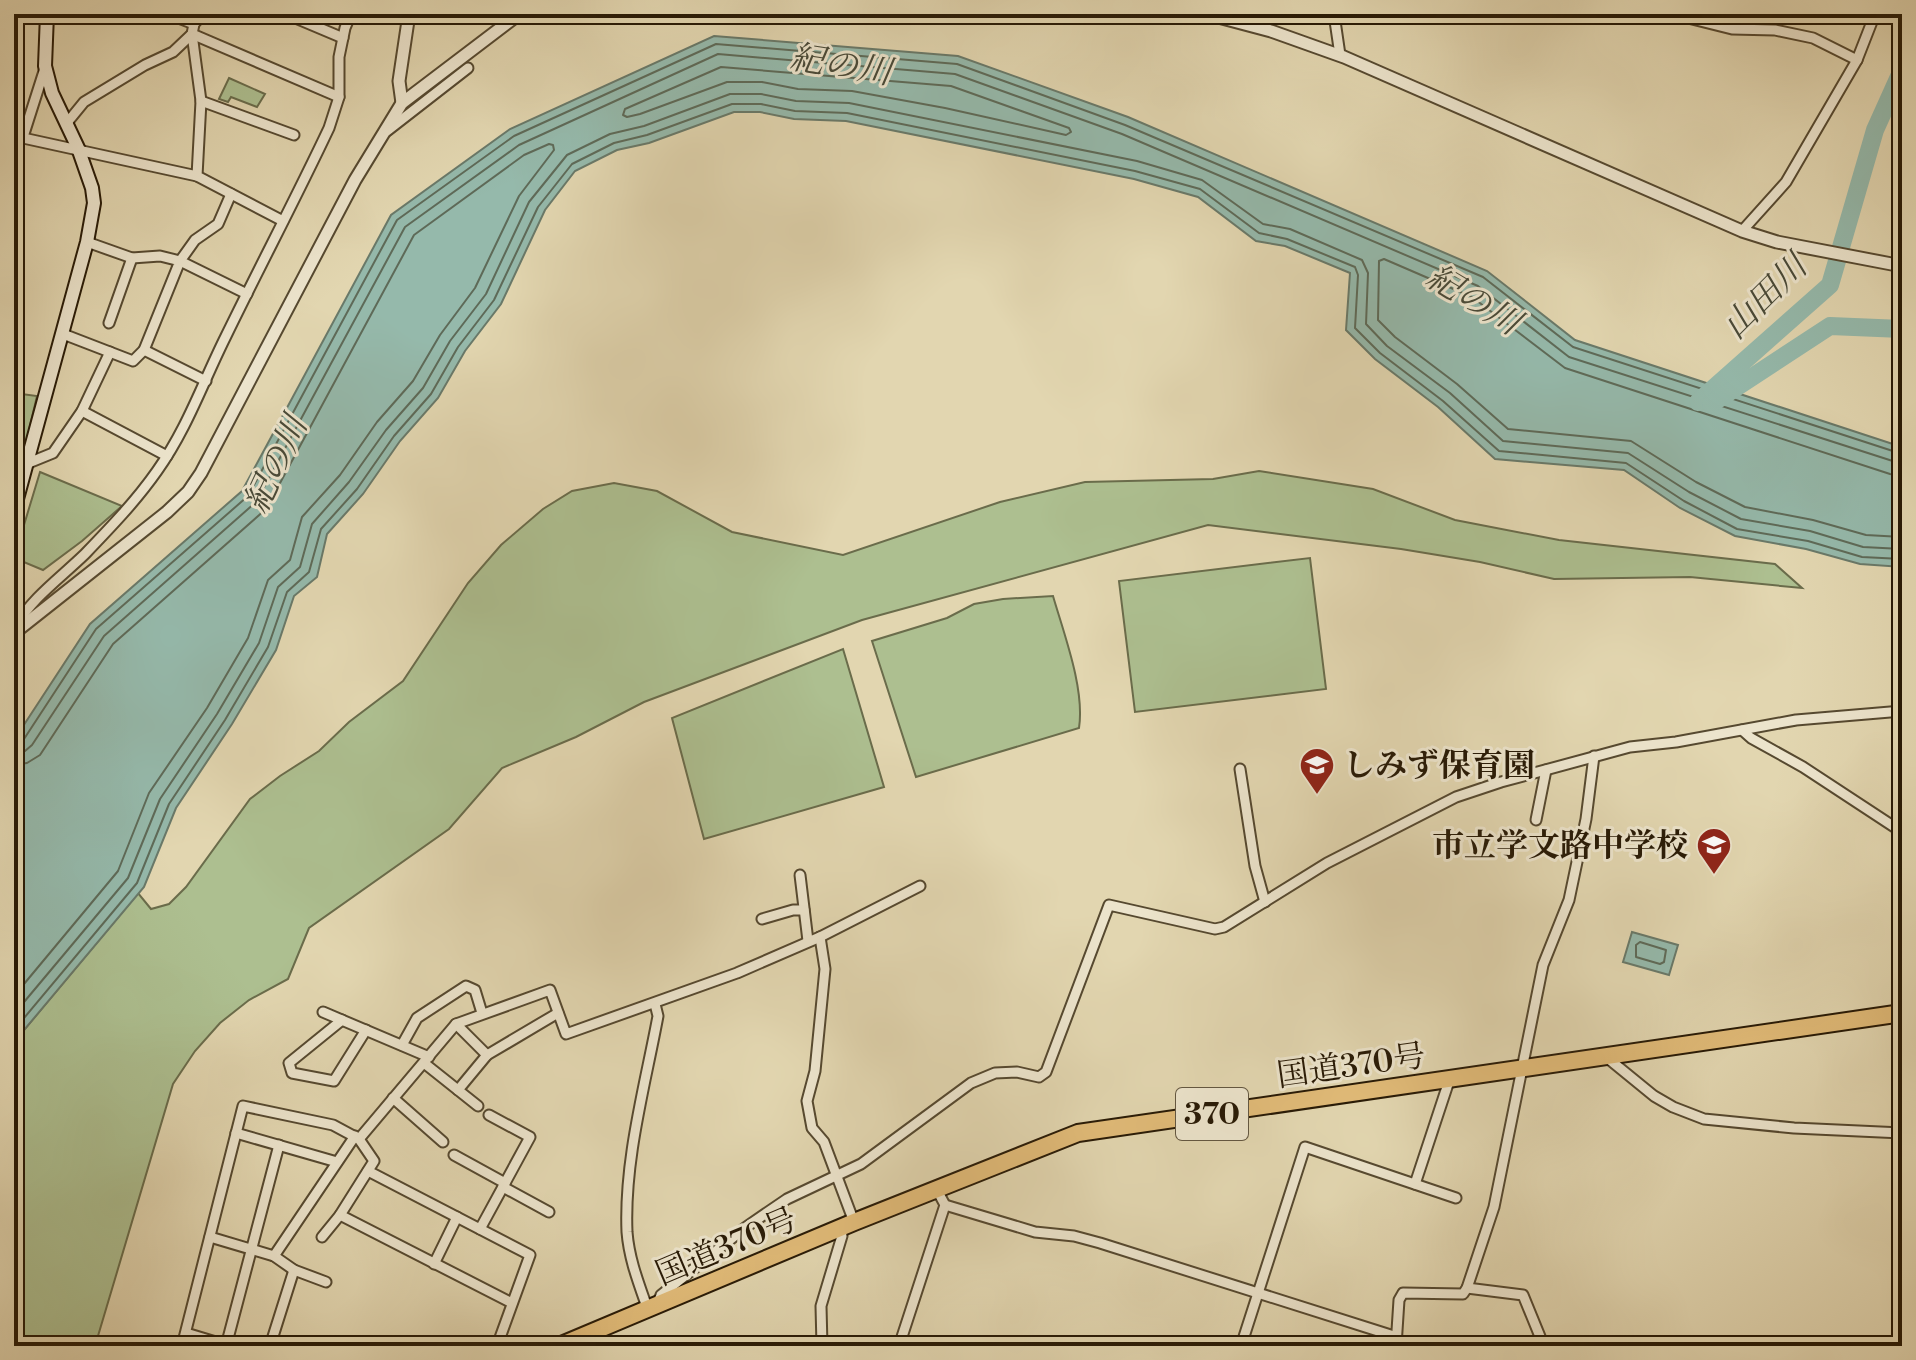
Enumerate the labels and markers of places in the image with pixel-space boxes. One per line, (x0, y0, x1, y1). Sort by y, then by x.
school or university icon: しみず保育園 (1298, 746, 1336, 796)
place label: しみず保育園 (1343, 746, 1535, 786)
place label: 市立学文路中学校 (1432, 826, 1688, 866)
school or university icon: 市立学文路中学校 (1695, 826, 1733, 876)

